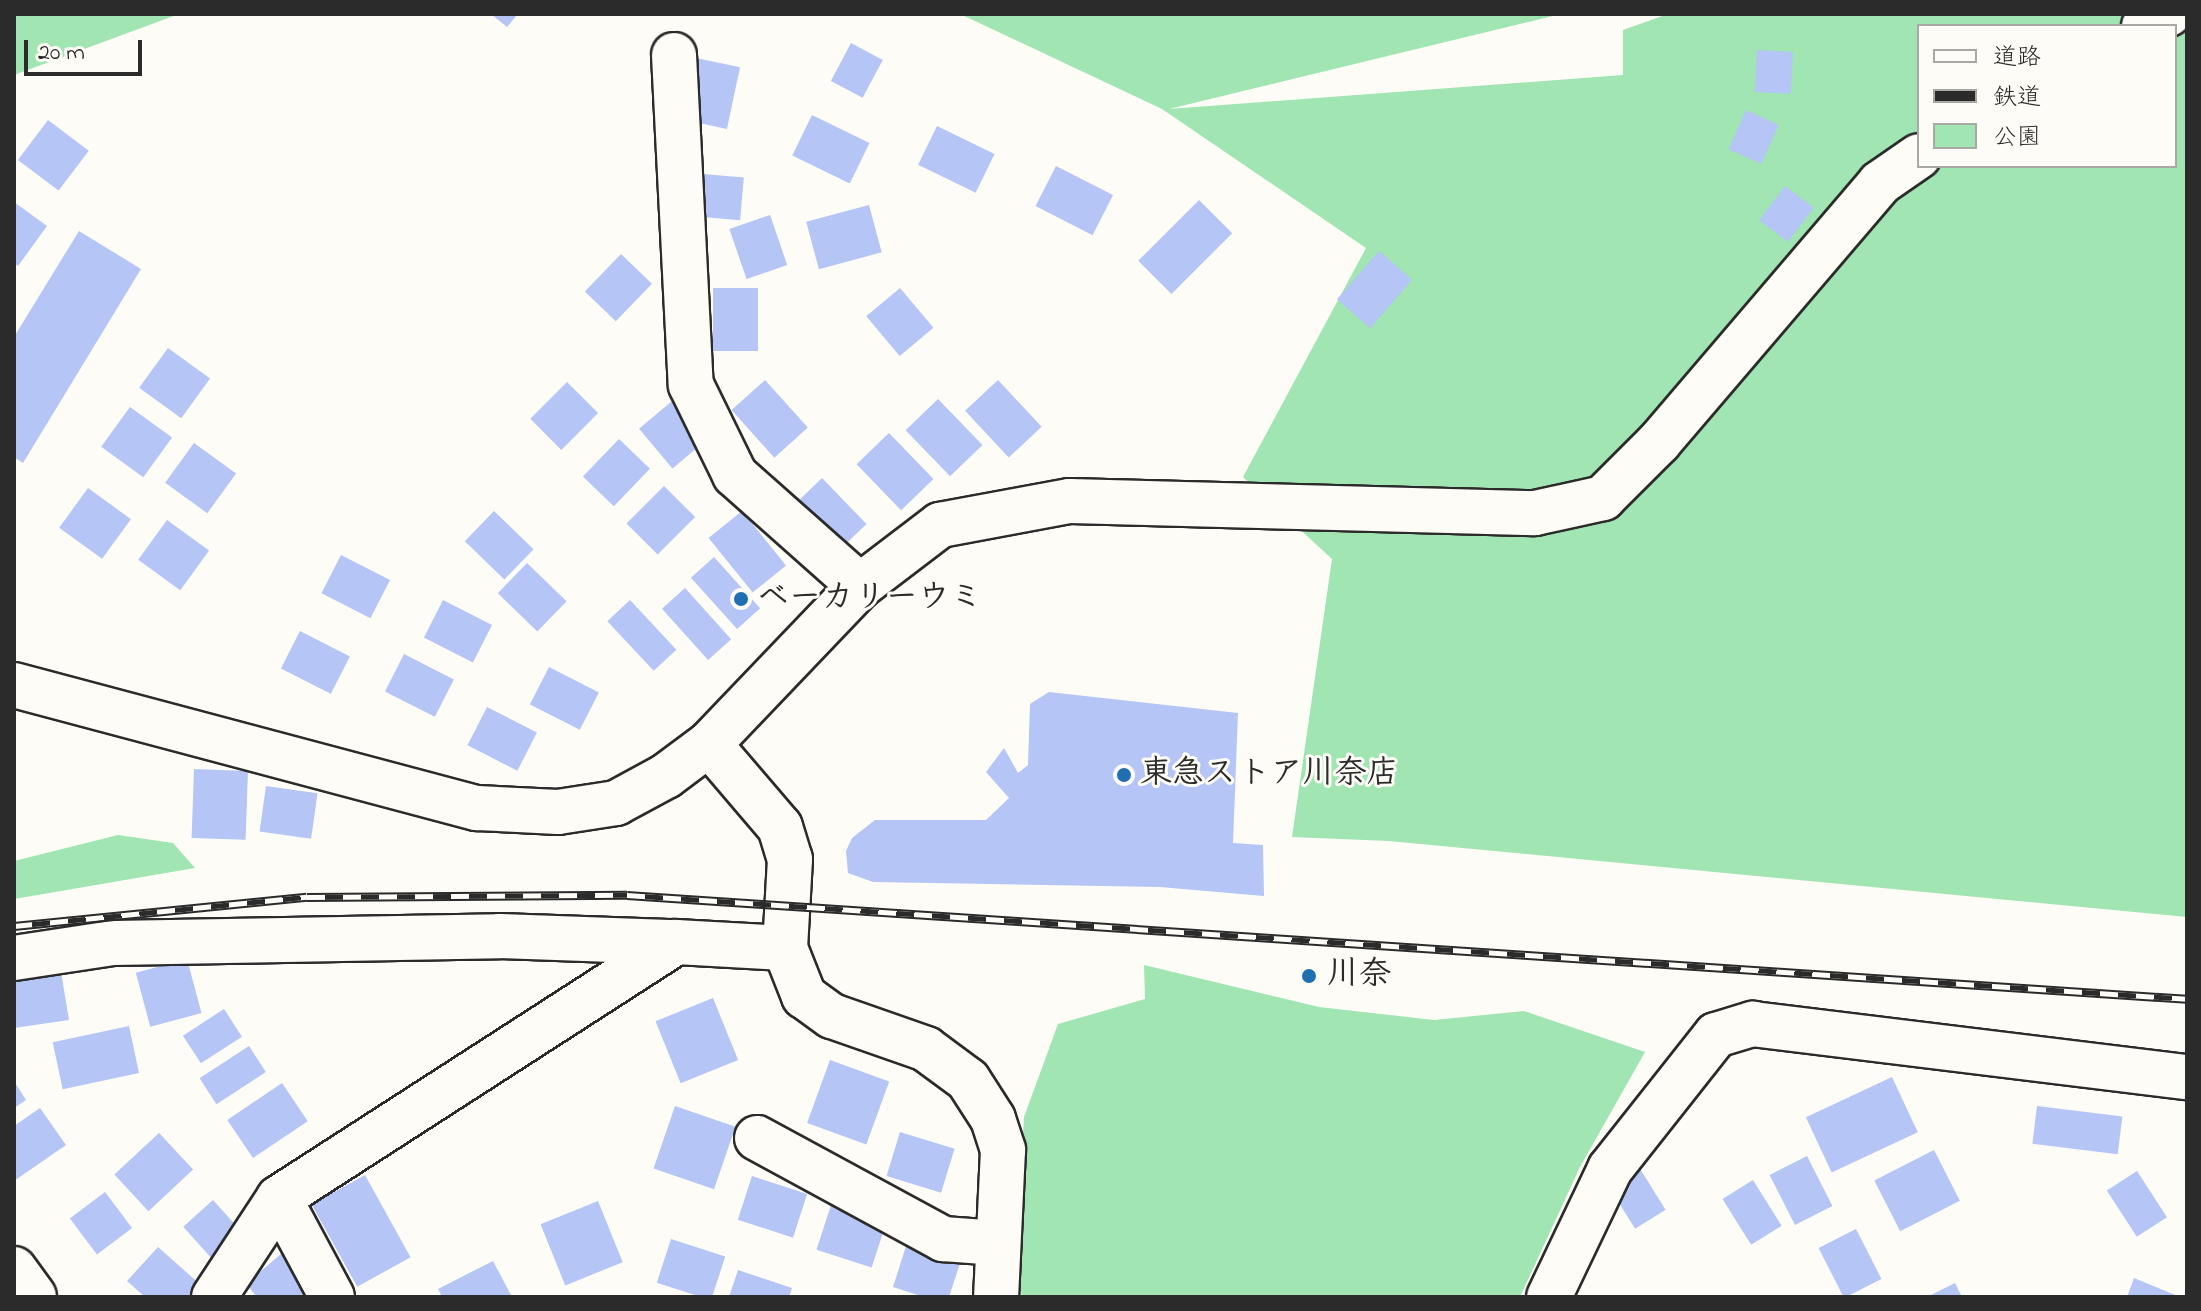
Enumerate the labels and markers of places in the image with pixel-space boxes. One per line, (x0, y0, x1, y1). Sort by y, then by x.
place label: ベーカリーウミ (757, 580, 981, 618)
marker: ベーカリーウミ (732, 590, 750, 608)
place label: 東急ストア川奈店 (1140, 756, 1396, 794)
marker: 東急ストア川奈店 (1115, 766, 1133, 784)
place label: 川奈 (1327, 957, 1391, 995)
marker: 川奈 (1298, 965, 1320, 987)

